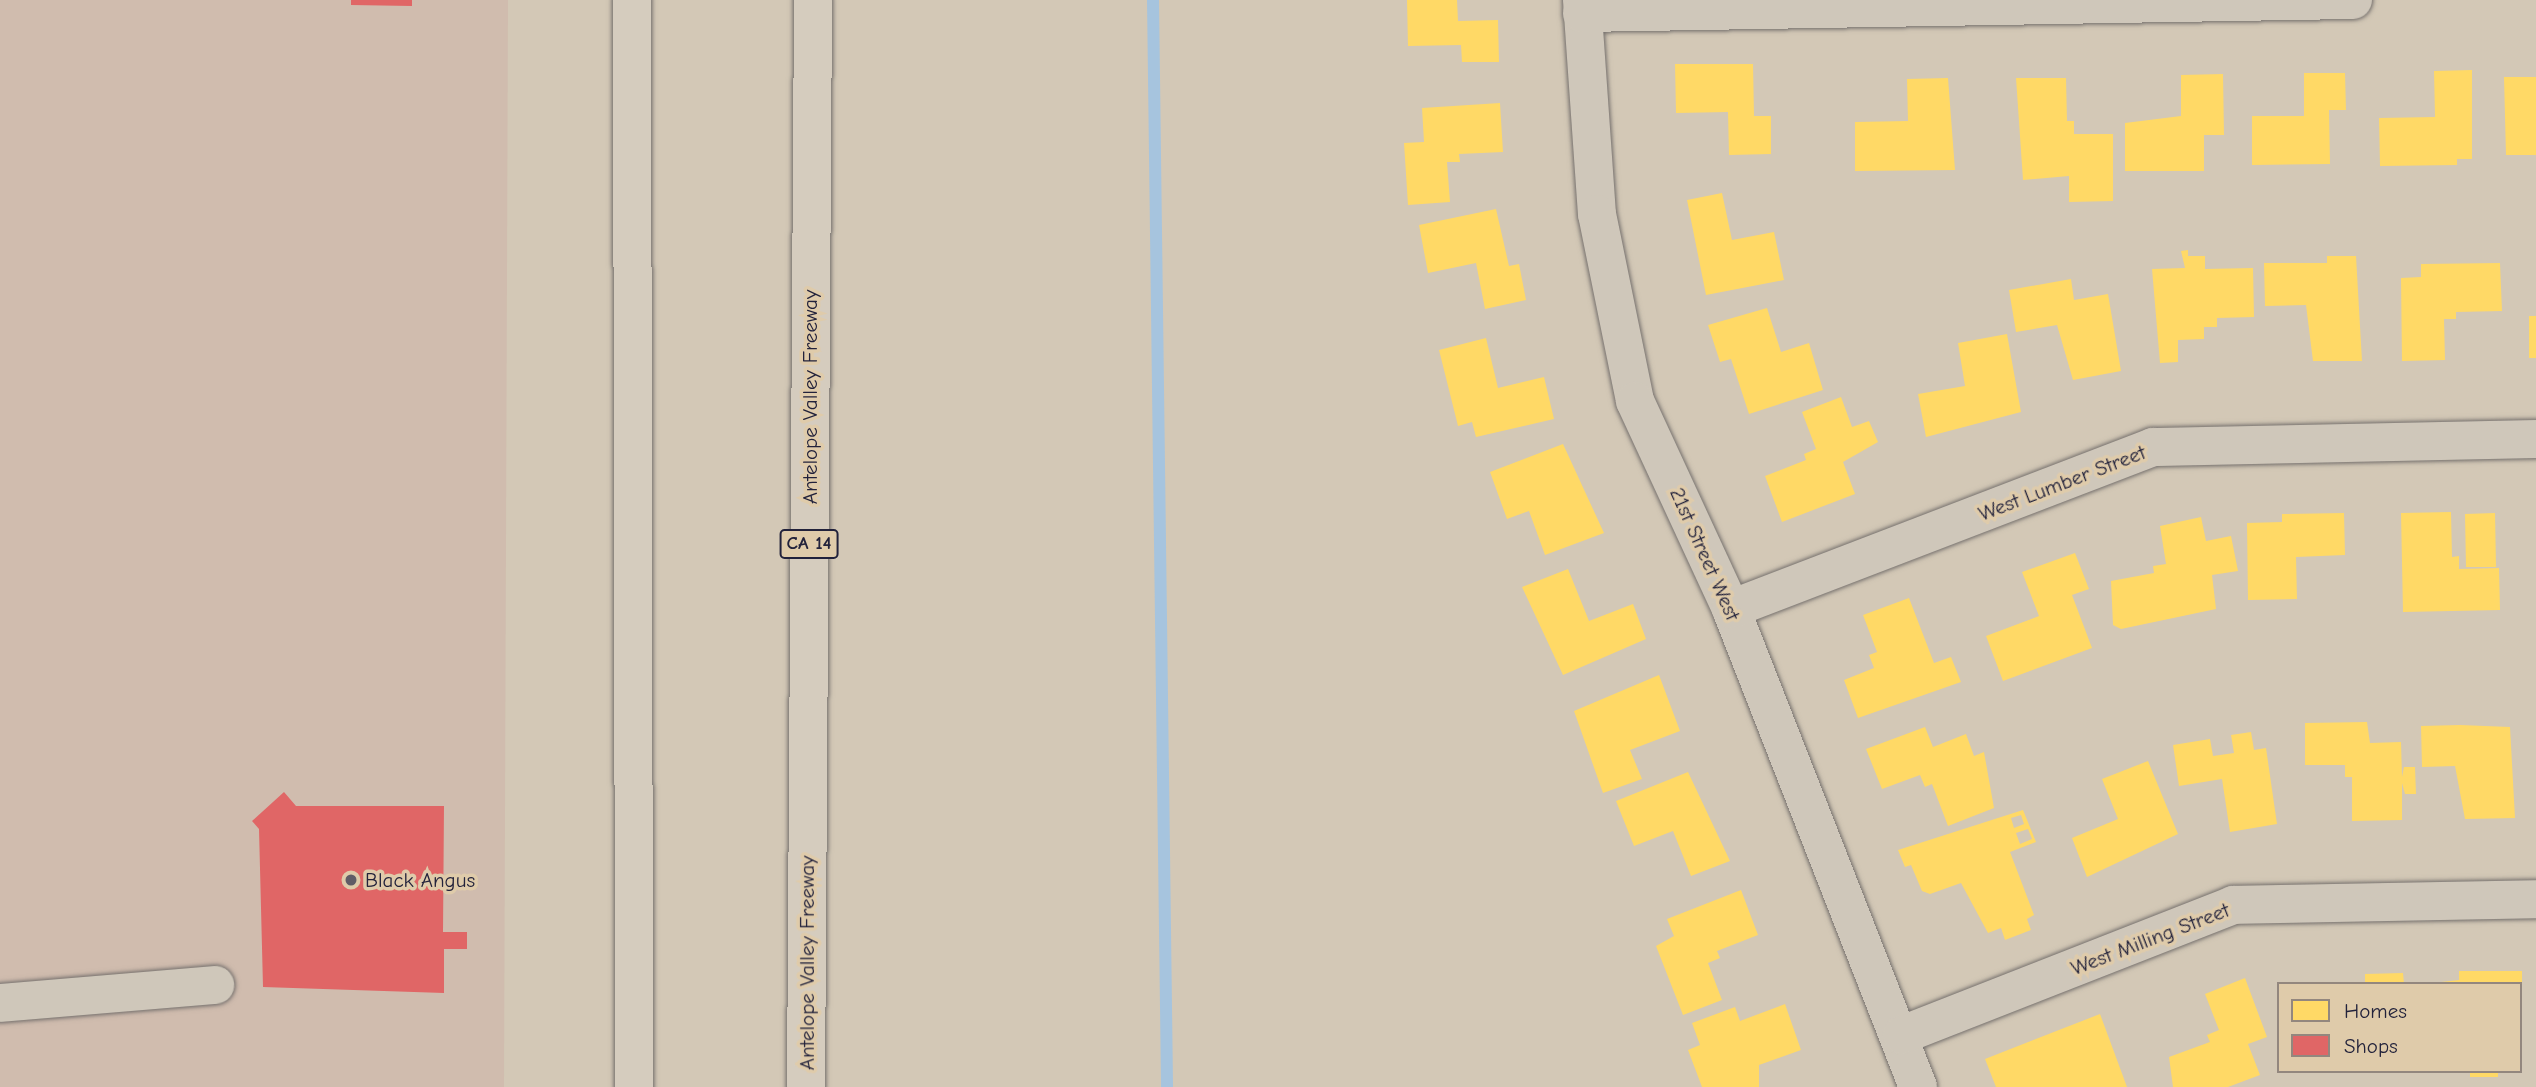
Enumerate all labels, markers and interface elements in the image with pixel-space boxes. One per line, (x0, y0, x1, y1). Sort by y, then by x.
street label: Antelope Valley Freeway (797, 290, 823, 504)
street label: West Lumber Street (1975, 440, 2149, 526)
street label: 21st Street West (1664, 484, 1746, 624)
road number: CA 14 (779, 528, 839, 559)
street label: Antelope Valley Freeway (794, 856, 820, 1070)
place label: Black Angus (365, 867, 475, 893)
marker: Black Angus (343, 872, 359, 888)
street label: West Milling Street (2067, 897, 2233, 981)
legend (2277, 982, 2522, 1073)
text: Homes (2344, 999, 2407, 1023)
text: Shops (2344, 1034, 2398, 1058)

